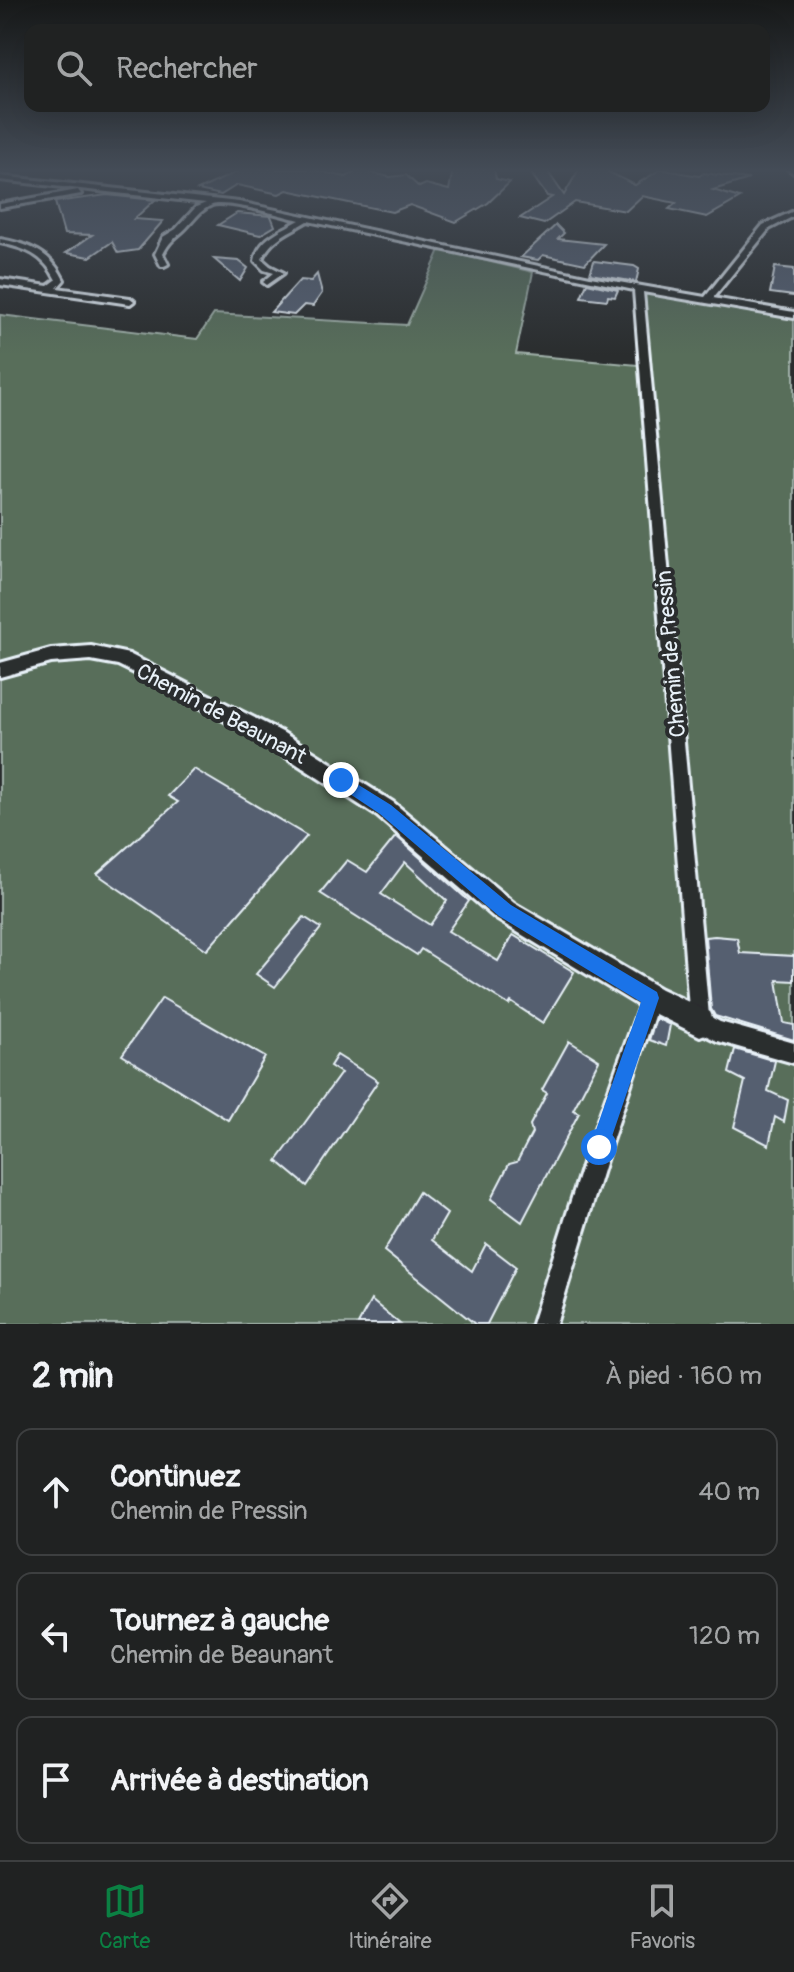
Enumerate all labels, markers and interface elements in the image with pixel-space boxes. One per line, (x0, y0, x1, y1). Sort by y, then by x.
search box (24, 24, 770, 112)
icon: search (52, 46, 96, 90)
text: Rechercher (116, 50, 258, 87)
street label: Chemin de Pressin (650, 569, 692, 739)
street label: Chemin de Beaunant (132, 657, 312, 771)
route end (323, 762, 359, 798)
route start (581, 1129, 617, 1165)
text: 2 min (32, 1355, 114, 1398)
text: À pied · 160 m (605, 1360, 762, 1392)
text: Continuez (110, 1458, 241, 1495)
icon: ahead (34, 1470, 78, 1514)
text: 40 m (698, 1476, 760, 1508)
text: Chemin de Pressin (110, 1495, 308, 1527)
text: Tournez à gauche (110, 1602, 329, 1639)
icon: left (34, 1614, 78, 1658)
text: 120 m (689, 1620, 760, 1652)
text: Chemin de Beaunant (110, 1639, 333, 1671)
icon: arrive (34, 1758, 78, 1802)
text: Arrivée à destination (110, 1762, 369, 1799)
tab: Carte (99, 1879, 150, 1955)
tab: Itinéraire (348, 1879, 432, 1955)
tab: Favoris (630, 1879, 695, 1955)

